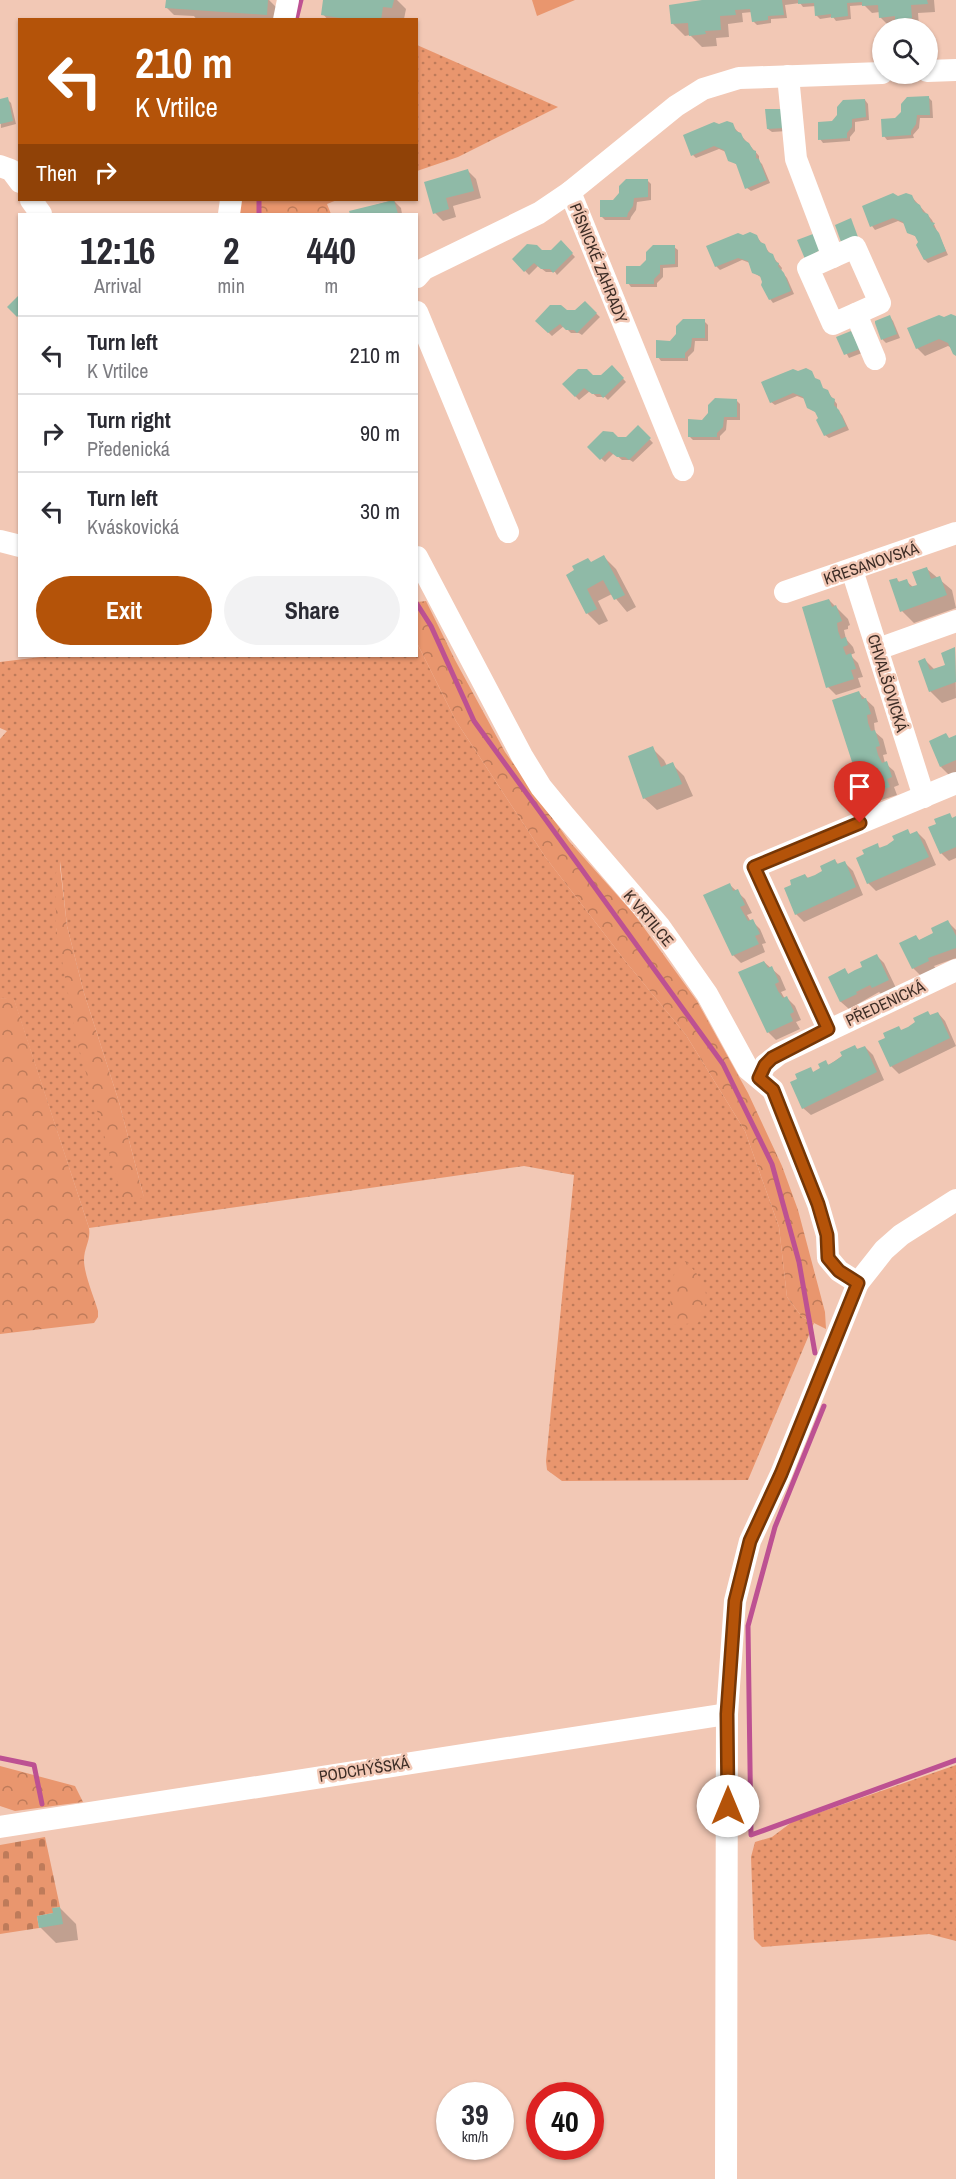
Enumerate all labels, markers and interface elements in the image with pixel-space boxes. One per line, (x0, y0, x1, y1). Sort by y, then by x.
map controls (872, 18, 938, 84)
button: search (872, 18, 938, 84)
text: 210 m (135, 35, 233, 91)
icon: left (36, 42, 114, 120)
text: K Vrtilce (135, 89, 218, 125)
icon: right (89, 156, 122, 189)
text: Then (36, 158, 77, 188)
street label: PÍSNICKÉ ZAHRADY (565, 200, 633, 326)
text: 12:16 (80, 227, 155, 275)
text: 2 (223, 227, 239, 275)
text: 440 (307, 227, 356, 275)
text: Arrival (94, 272, 141, 299)
text: min (217, 272, 245, 299)
text: m (325, 272, 338, 299)
text: Turn left (87, 327, 158, 357)
icon: left (36, 339, 69, 372)
text: 210 m (350, 340, 400, 370)
text: K Vrtilce (87, 357, 148, 384)
text: Turn right (87, 405, 171, 435)
icon: right (36, 417, 69, 450)
text: 90 m (360, 418, 400, 448)
text: Předenická (87, 435, 170, 462)
text: Turn left (87, 483, 158, 513)
icon: left (36, 495, 69, 528)
text: 30 m (360, 496, 400, 526)
text: Kváskovická (87, 513, 179, 540)
street label: KŘESANOVSKÁ (821, 536, 922, 590)
button: Exit (36, 576, 212, 645)
button: Share (224, 576, 400, 645)
street label: CHVALŠOVICKÁ (863, 631, 913, 735)
pin (834, 761, 885, 823)
icon: arrive (843, 770, 876, 803)
street label: K VRTILCE (619, 885, 679, 951)
street label: PŘEDENICKÁ (842, 975, 929, 1031)
street label: PODCHÝŠSKÁ (317, 1751, 411, 1787)
position arrow (696, 1774, 760, 1838)
speed limit sign: 40 (526, 2082, 604, 2160)
text: 39 (461, 2094, 489, 2134)
text: km/h (462, 2126, 488, 2147)

